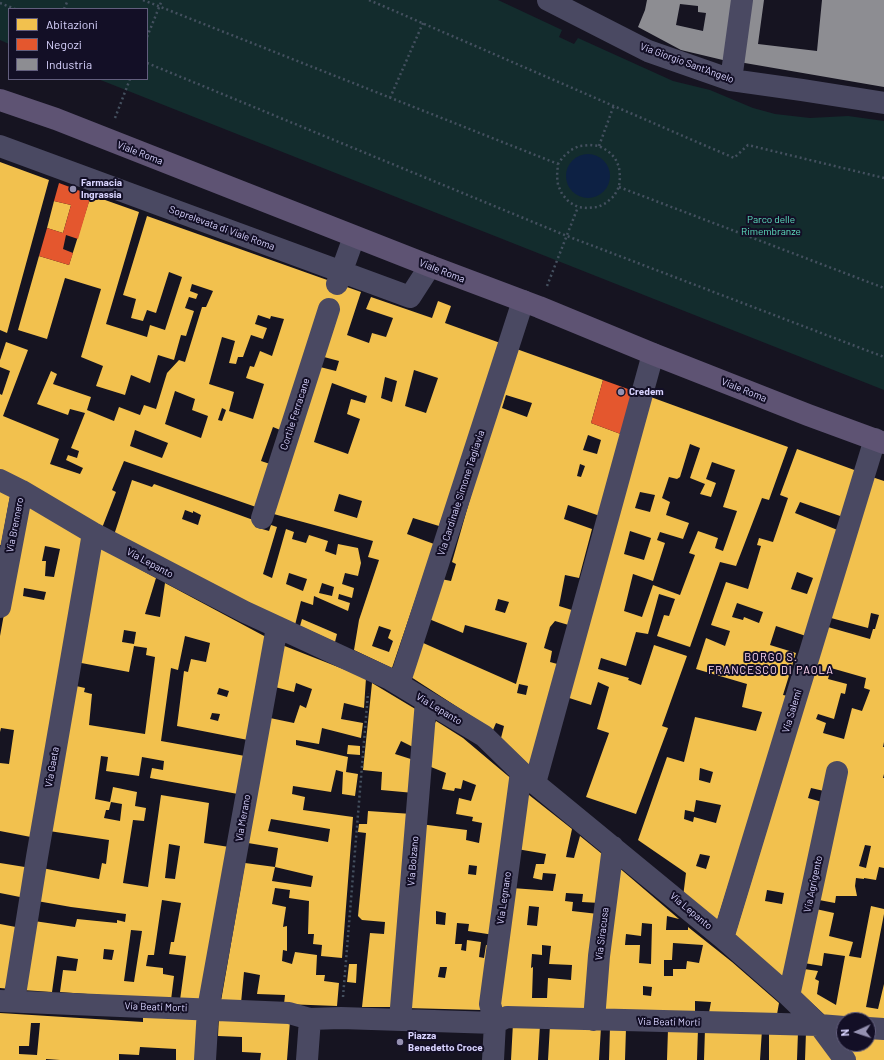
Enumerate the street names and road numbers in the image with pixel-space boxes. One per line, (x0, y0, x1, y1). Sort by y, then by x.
street label: Via Giorgio Sant'Angelo (638, 40, 736, 86)
street label: Viale Roma (115, 139, 165, 167)
street label: Soprelevata di Viale Roma (167, 203, 277, 253)
street label: Viale Roma (417, 257, 467, 285)
street label: Viale Roma (719, 375, 769, 405)
street label: Cortile Ferracane (278, 376, 312, 452)
street label: Via Cardinale Simone Tagliavia (435, 429, 487, 557)
street label: Via Brennero (4, 496, 26, 554)
street label: Via Lepanto (124, 546, 176, 580)
street label: Via Salemi (780, 688, 804, 734)
street label: Via Lepanto (414, 691, 464, 727)
street label: Via Gaeta (43, 746, 61, 788)
street label: Via Merano (233, 794, 253, 842)
street label: Via Bolzano (405, 836, 421, 886)
street label: Via Agrigento (801, 854, 825, 914)
street label: Via Legnano (494, 871, 514, 925)
street label: Via Lepanto (667, 890, 715, 932)
street label: Via Siracusa (593, 907, 611, 961)
street label: Via Beati Morti (124, 1000, 188, 1014)
street label: Via Beati Morti (637, 1015, 701, 1029)

